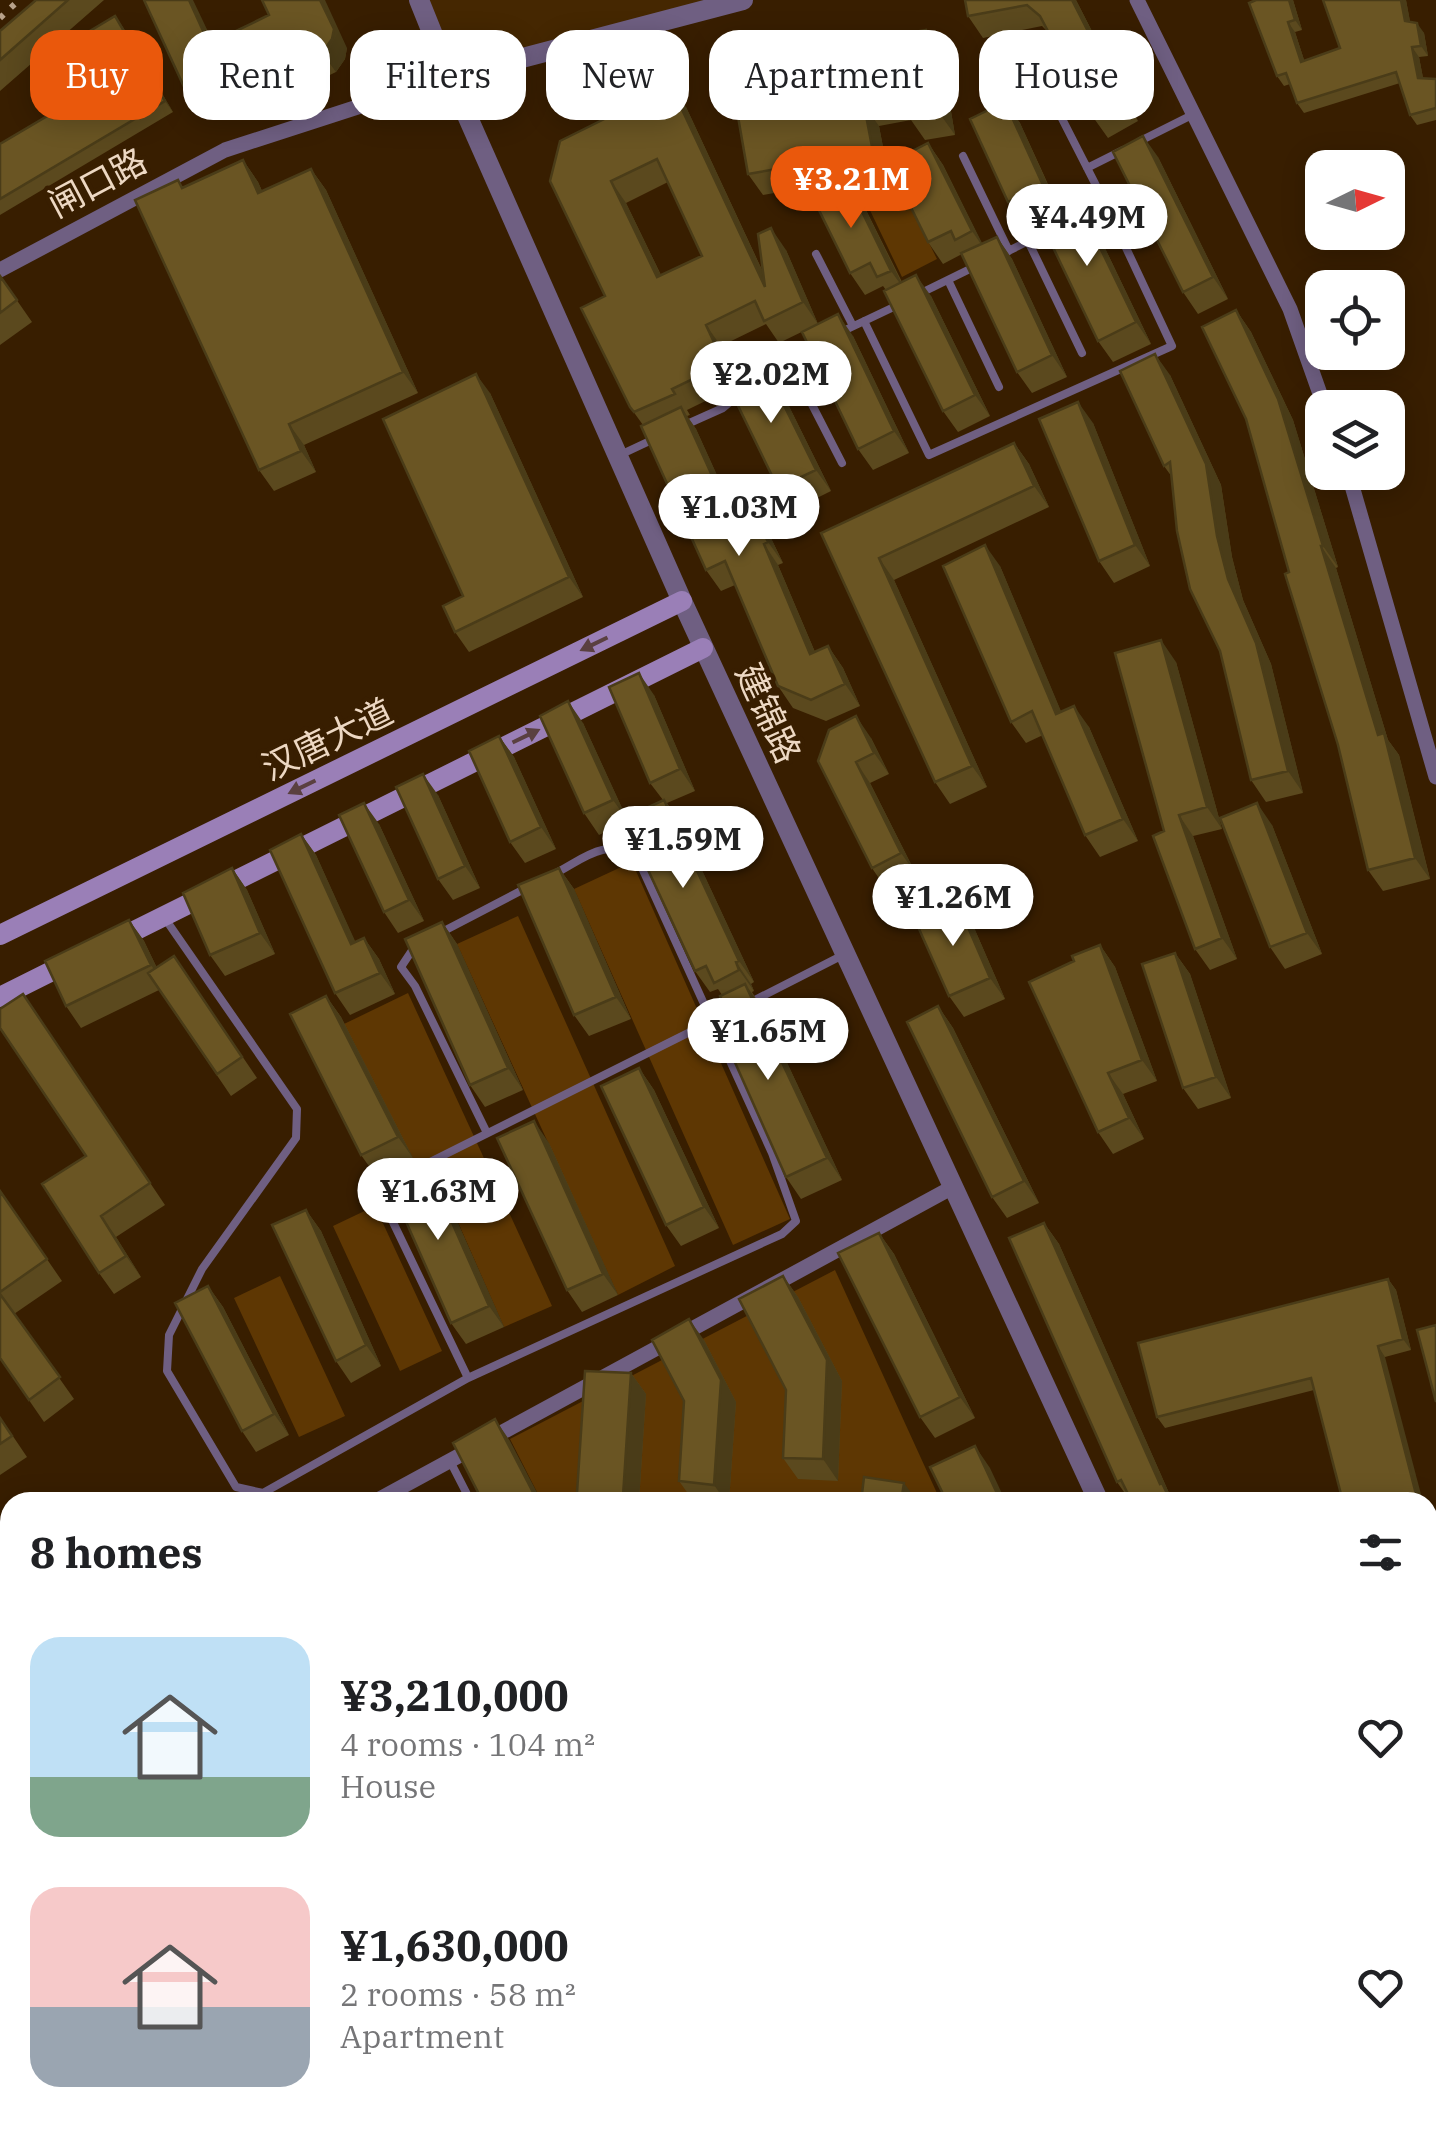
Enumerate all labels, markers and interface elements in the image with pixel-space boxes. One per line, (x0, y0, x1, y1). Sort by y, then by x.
chip: Buy (30, 30, 163, 120)
chip: Rent (183, 30, 330, 120)
chip: Filters (350, 30, 526, 120)
chip: New (546, 30, 689, 120)
chip: Apartment (709, 30, 959, 120)
chip: House (979, 30, 1154, 120)
street label: 闸口路 (40, 137, 154, 227)
pin: ¥3.21M (770, 146, 932, 231)
north arrow (1305, 150, 1405, 250)
map controls (1305, 150, 1405, 490)
text: ¥3.21M (792, 157, 910, 199)
pin: ¥4.49M (1006, 184, 1168, 269)
text: ¥4.49M (1028, 195, 1146, 237)
button: locate (1305, 270, 1405, 370)
pin: ¥2.02M (690, 341, 852, 426)
text: ¥2.02M (712, 352, 830, 394)
button: layers (1305, 390, 1405, 490)
pin: ¥1.03M (658, 474, 820, 559)
text: ¥1.03M (680, 485, 798, 527)
one-way arrow (579, 635, 608, 652)
street label: 建锦路 (726, 656, 812, 770)
street label: 汉唐大道 (254, 688, 400, 790)
one-way arrow (512, 728, 541, 745)
one-way arrow (288, 778, 317, 795)
pin: ¥1.59M (602, 806, 764, 891)
text: ¥1.59M (624, 817, 742, 859)
pin: ¥1.26M (872, 864, 1034, 949)
text: ¥1.26M (894, 875, 1012, 917)
pin: ¥1.65M (687, 998, 849, 1083)
text: ¥1.65M (709, 1009, 827, 1051)
pin: ¥1.63M (357, 1158, 519, 1243)
text: ¥1.63M (379, 1169, 497, 1211)
text: 8 homes (30, 1525, 203, 1580)
icon: filters (1353, 1525, 1408, 1580)
text: ¥3,210,000 (340, 1668, 569, 1723)
icon: home (110, 1677, 230, 1797)
icon: heart (1353, 1710, 1408, 1765)
text: 4 rooms · 104 m² (340, 1723, 595, 1765)
text: House (340, 1765, 436, 1807)
text: ¥1,630,000 (340, 1918, 569, 1973)
icon: home (110, 1927, 230, 2047)
icon: heart (1353, 1960, 1408, 2015)
text: 2 rooms · 58 m² (340, 1973, 576, 2015)
text: Apartment (340, 2015, 504, 2057)

